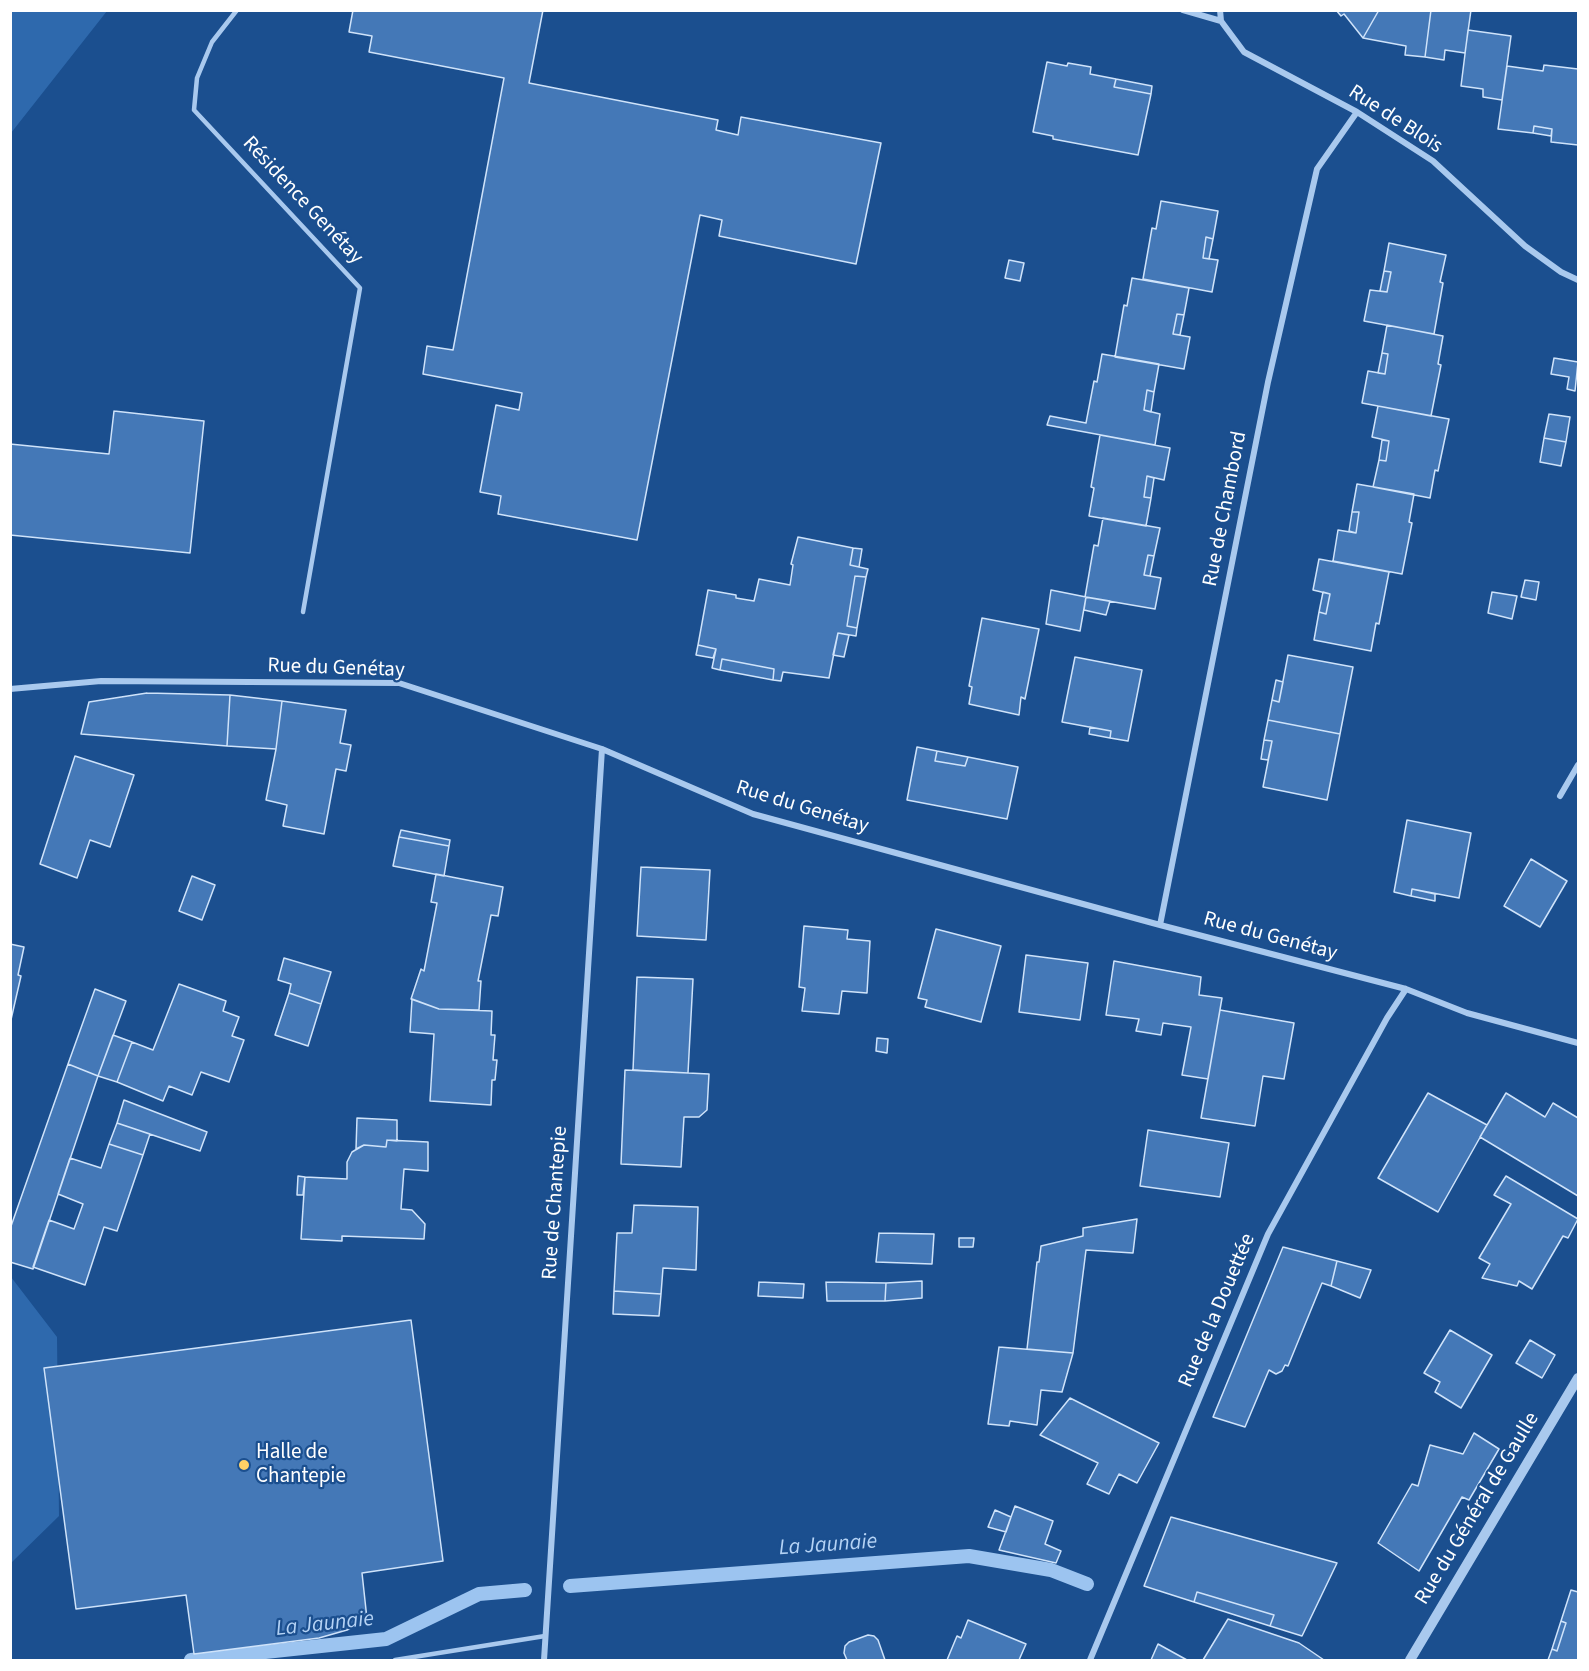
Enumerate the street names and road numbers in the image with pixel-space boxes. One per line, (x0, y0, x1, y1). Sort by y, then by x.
street label: Rue de Blois (1343, 80, 1447, 160)
street label: Résidence Genétay (236, 132, 368, 270)
street label: Rue de Chambord (1199, 429, 1253, 589)
street label: Rue du Genétay (267, 654, 405, 684)
street label: Rue du Genétay (733, 776, 871, 840)
street label: Rue du Genétay (1200, 907, 1340, 967)
street label: Rue de Chantepie (538, 1125, 574, 1281)
street label: Rue de la Douettée (1174, 1230, 1262, 1392)
street label: Rue du Général de Gaulle (1411, 1408, 1545, 1610)

